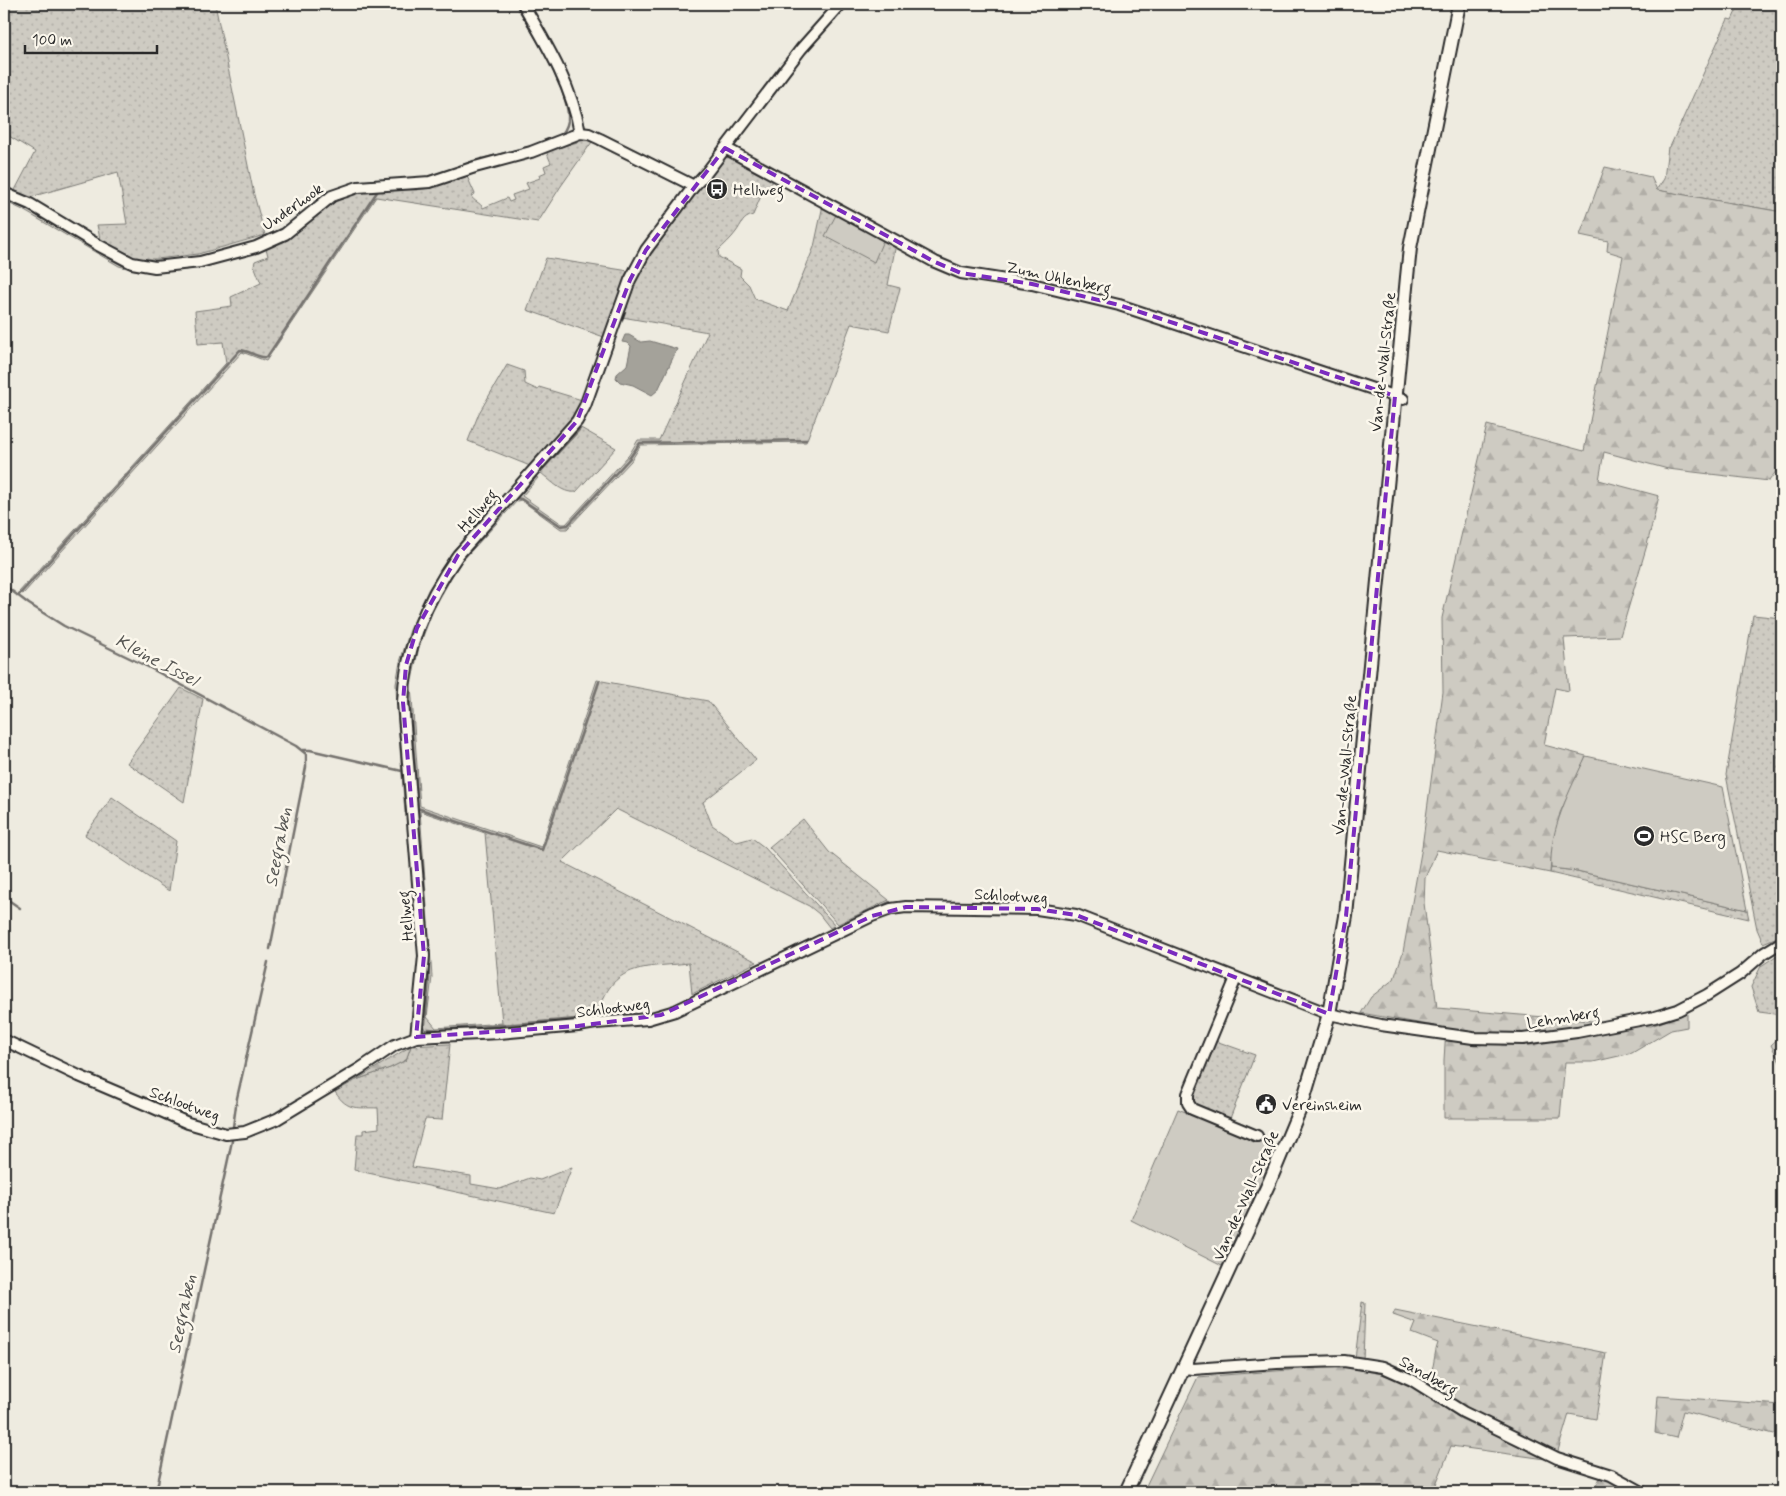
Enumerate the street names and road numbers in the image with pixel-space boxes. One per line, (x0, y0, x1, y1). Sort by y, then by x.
street label: Underhook (258, 179, 328, 236)
street label: Zum Uhlenberg (1004, 257, 1113, 301)
street label: Van-de-Wall-Straße (1366, 291, 1401, 433)
street label: Hellweg (454, 485, 504, 538)
street label: Van-de-Wall-Straße (1329, 694, 1362, 836)
street label: Schlootweg (974, 884, 1048, 909)
street label: Hellweg (394, 890, 420, 942)
street label: Schlootweg (575, 994, 651, 1023)
street label: Lehmberg (1525, 1002, 1601, 1036)
street label: Schlootweg (146, 1082, 223, 1127)
street label: Van-de-Wall-Straße (1208, 1127, 1285, 1264)
street label: Sandberg (1395, 1351, 1461, 1402)

